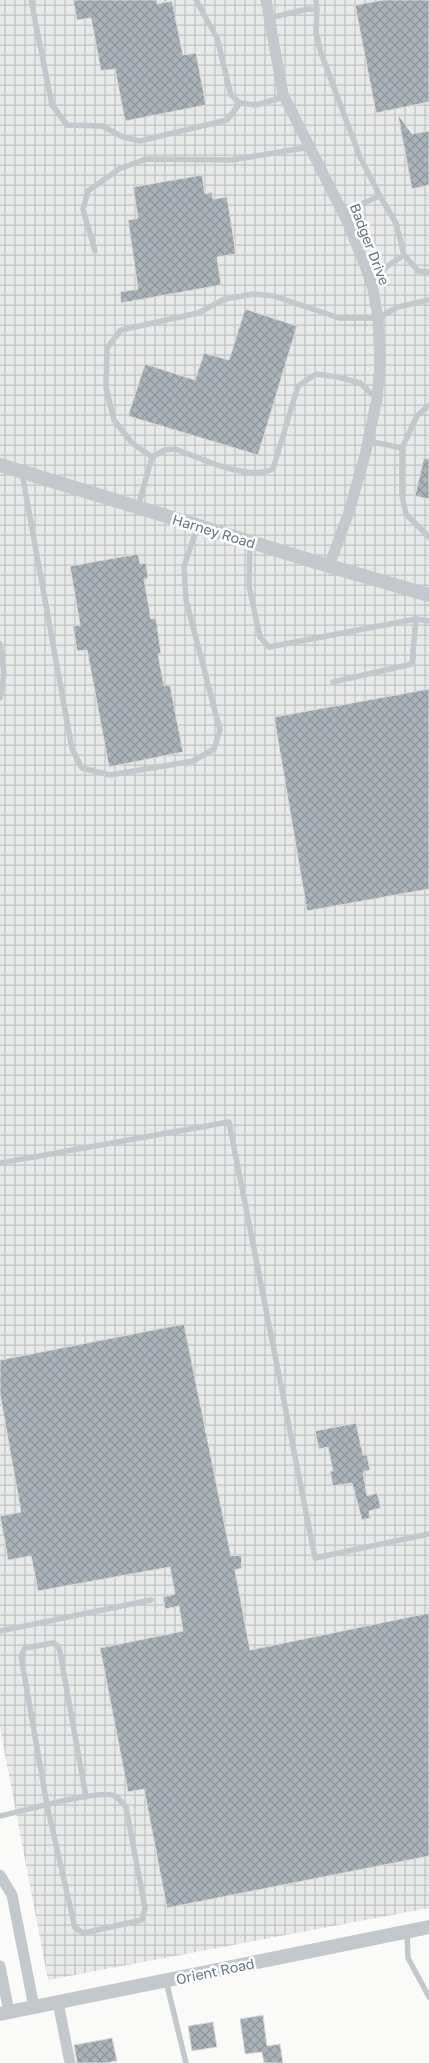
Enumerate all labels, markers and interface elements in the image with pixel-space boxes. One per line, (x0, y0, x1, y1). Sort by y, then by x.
street label: Badger Drive (347, 201, 393, 287)
street label: Harney Road (170, 510, 258, 552)
street label: Orient Road (174, 1954, 256, 1988)

